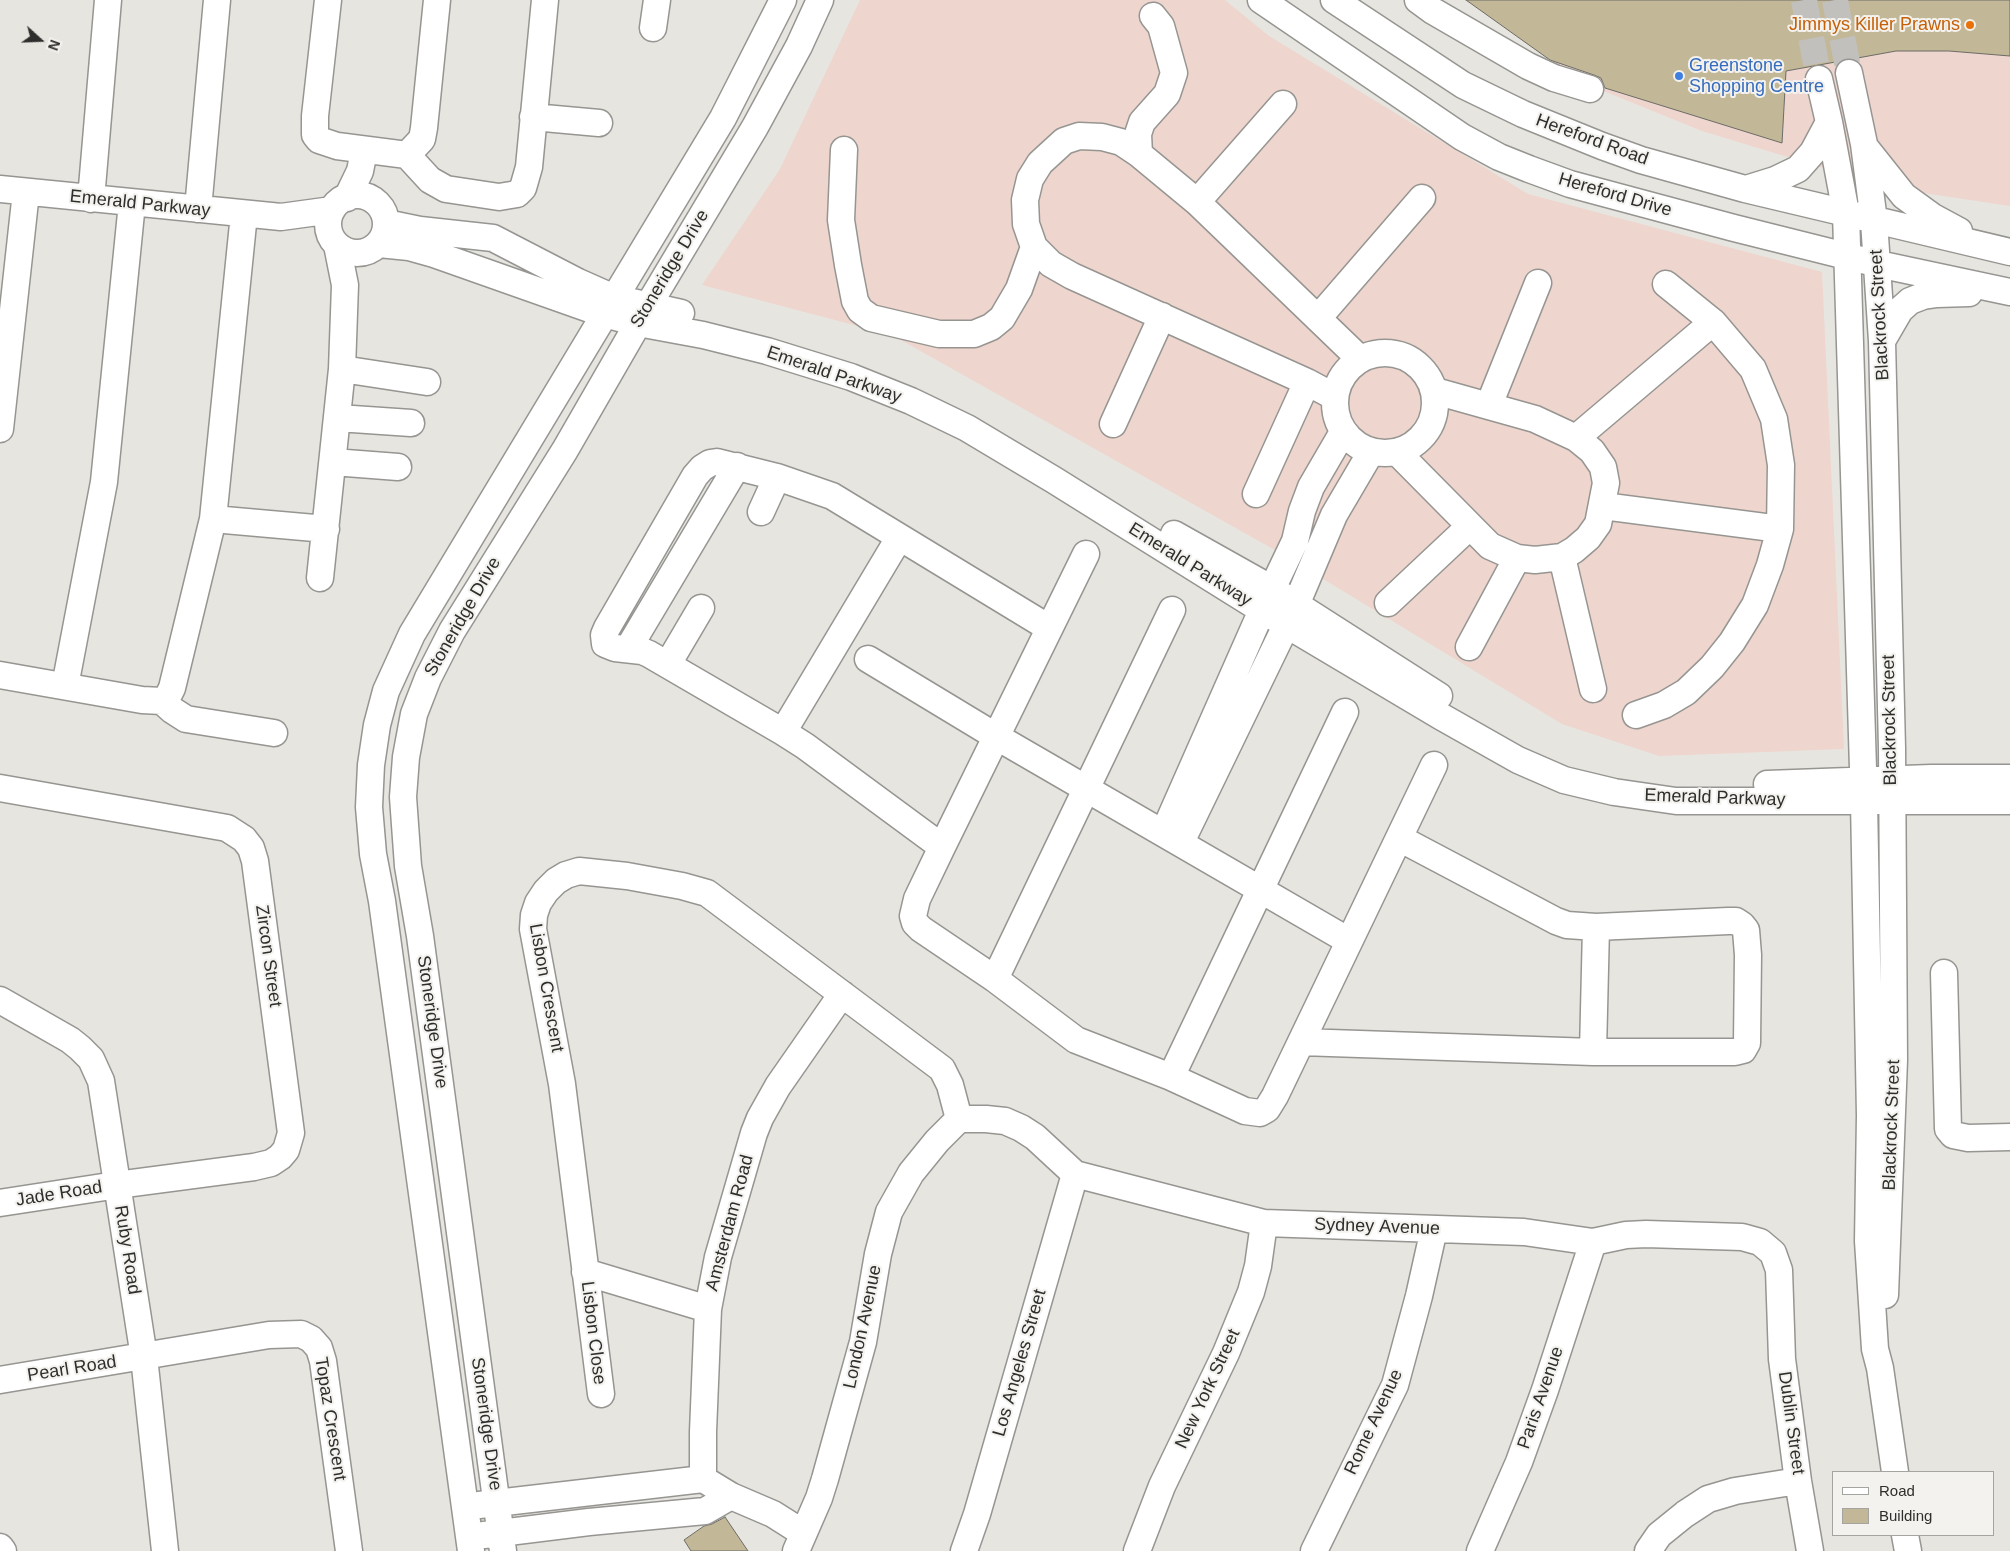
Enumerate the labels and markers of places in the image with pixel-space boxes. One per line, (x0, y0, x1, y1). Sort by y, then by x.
place label: Jimmys Killer Prawns (1789, 14, 1960, 36)
marker: Jimmys Killer Prawns (1964, 19, 1976, 31)
place label: Greenstone Shopping Centre (1689, 55, 1824, 98)
marker: Greenstone Shopping Centre (1673, 70, 1685, 82)

